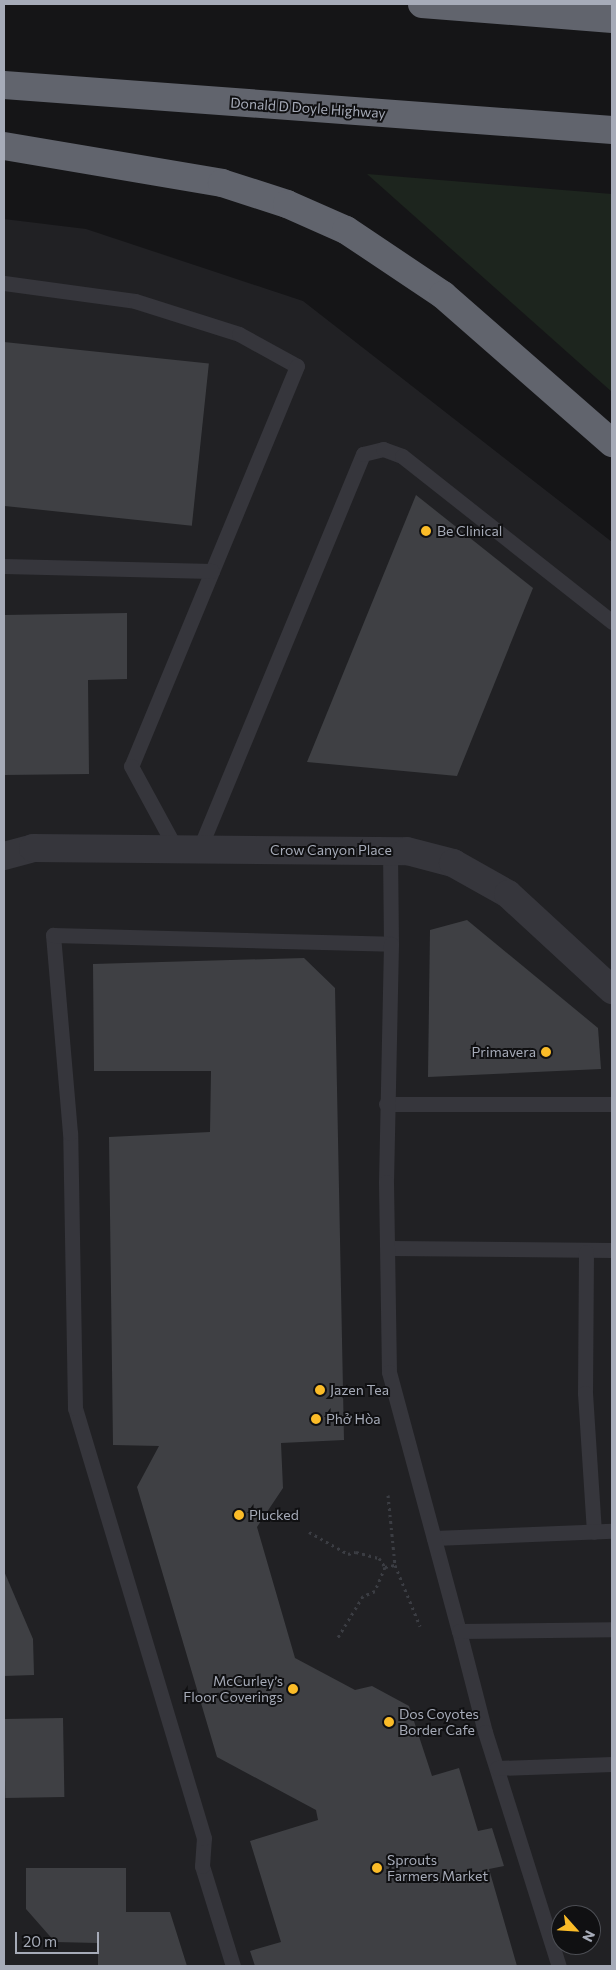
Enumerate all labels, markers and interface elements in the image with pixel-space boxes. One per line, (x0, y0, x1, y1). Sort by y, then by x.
street label: Donald D Doyle Highway (230, 94, 386, 122)
place label: Be Clinical (437, 523, 502, 539)
marker: Be Clinical (419, 524, 433, 538)
street label: Crow Canyon Place (270, 842, 392, 858)
place label: Primavera (472, 1044, 536, 1060)
marker: Primavera (540, 1046, 552, 1058)
place label: Jazen Tea (330, 1382, 389, 1398)
marker: Jazen Tea (314, 1384, 326, 1396)
place label: Phở Hòa (326, 1411, 381, 1427)
marker: Phở Hòa (310, 1413, 322, 1425)
place label: Plucked (249, 1507, 299, 1523)
marker: Plucked (233, 1509, 245, 1521)
place label: McCurley’s Floor Coverings (183, 1673, 283, 1705)
marker: McCurley’s Floor Coverings (287, 1683, 299, 1695)
place label: Dos Coyotes Border Cafe (399, 1706, 479, 1738)
marker: Dos Coyotes Border Cafe (383, 1716, 395, 1728)
place label: Sprouts Farmers Market (387, 1852, 488, 1884)
marker: Sprouts Farmers Market (371, 1862, 383, 1874)
north arrow (551, 1905, 601, 1955)
scale bar (18, 1922, 101, 1954)
text: N (579, 1928, 599, 1945)
text: 20 m (23, 1932, 57, 1950)

